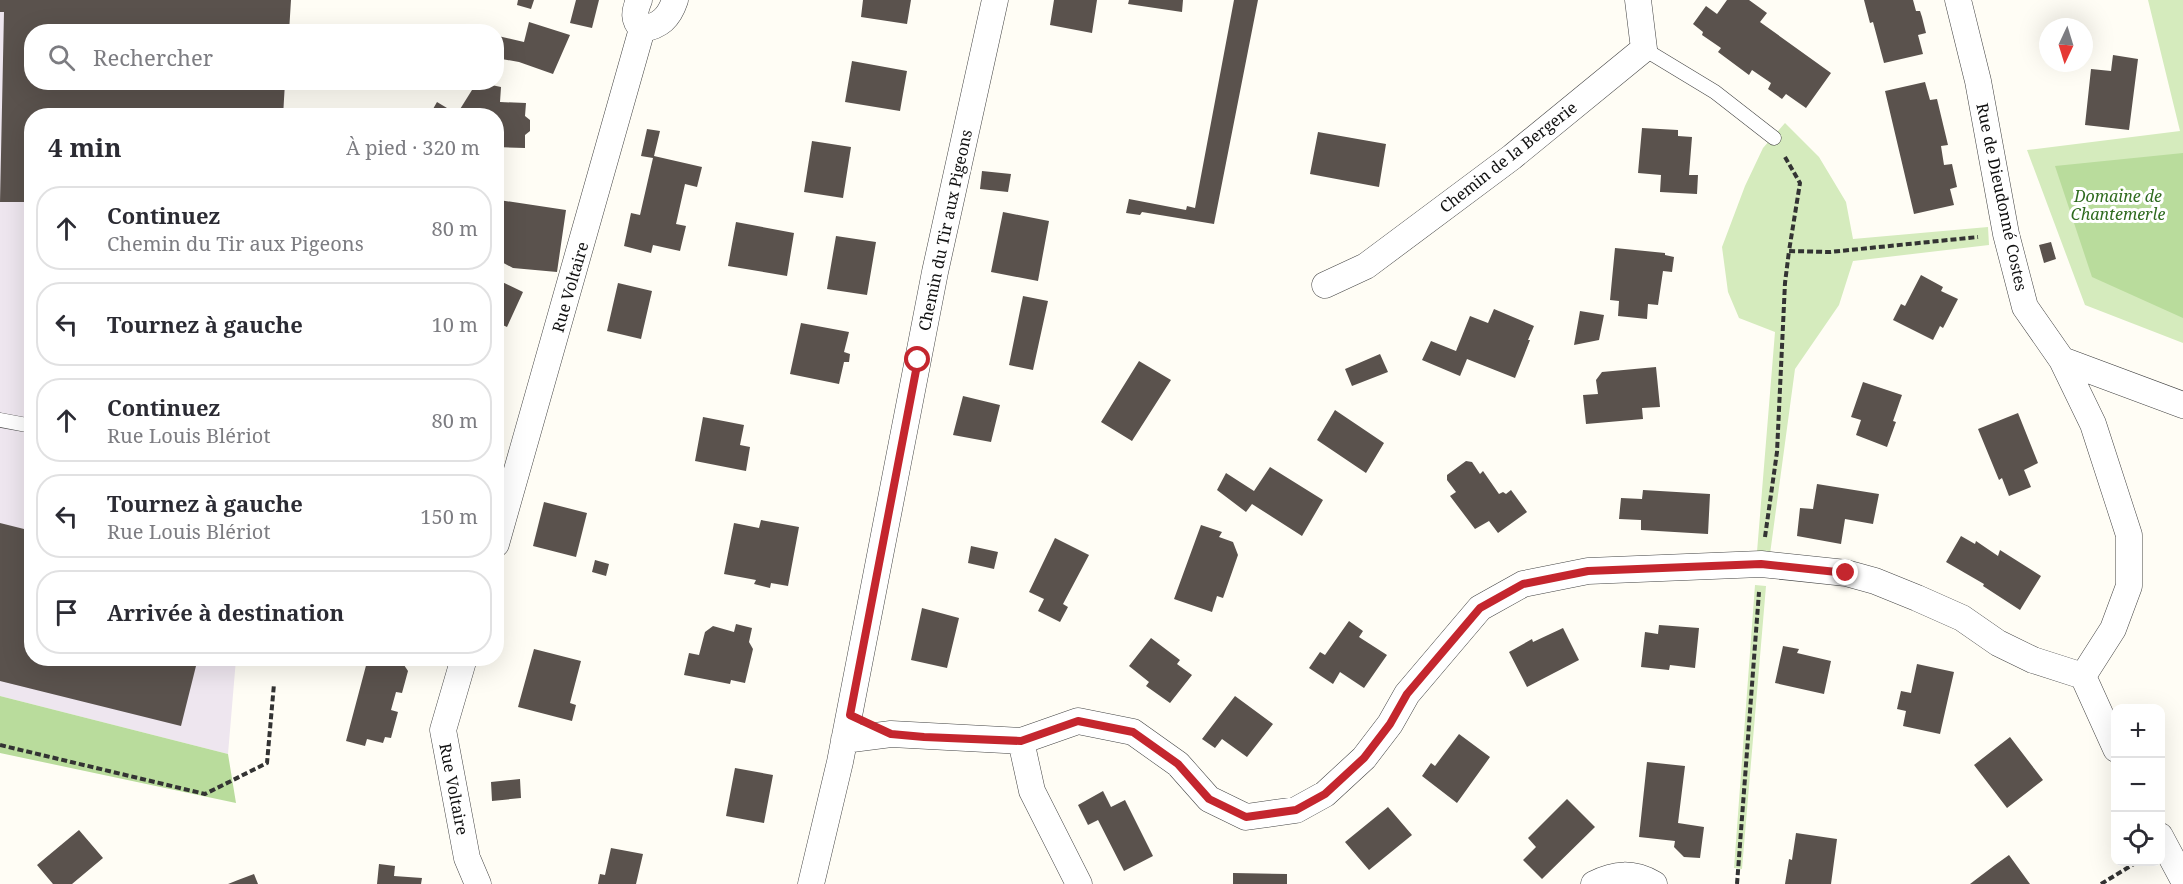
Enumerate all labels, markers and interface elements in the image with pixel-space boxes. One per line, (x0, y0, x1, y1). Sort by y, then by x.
north arrow (2039, 18, 2093, 72)
search box (24, 24, 504, 90)
icon: search (45, 41, 78, 74)
text: Rechercher (93, 42, 213, 72)
street label: Chemin de la Bergerie (1435, 96, 1581, 218)
street label: Rue de Dieudonné Costes (1971, 101, 2033, 293)
street label: Chemin du Tir aux Pigeons (913, 127, 977, 333)
text: 4 min (48, 129, 122, 165)
text: À pied · 320 m (346, 134, 480, 161)
park label: Domaine de Chantemerle (2071, 185, 2165, 225)
text: Continuez (107, 200, 220, 230)
icon: ahead (50, 212, 83, 245)
text: 80 m (432, 215, 478, 242)
text: Chemin du Tir aux Pigeons (107, 230, 364, 257)
street label: Rue Voltaire (547, 239, 593, 335)
icon: left (50, 308, 83, 341)
text: Tournez à gauche (107, 309, 303, 339)
text: 10 m (432, 311, 478, 338)
route start (904, 346, 930, 372)
text: Continuez (107, 392, 220, 422)
icon: ahead (50, 404, 83, 437)
text: 80 m (432, 407, 478, 434)
text: Rue Louis Blériot (107, 422, 270, 449)
text: Tournez à gauche (107, 488, 303, 518)
icon: left (50, 500, 83, 533)
text: 150 m (420, 503, 478, 530)
text: Rue Louis Blériot (107, 518, 270, 545)
route end (1832, 559, 1858, 585)
icon: arrive (50, 596, 83, 629)
text: Arrivée à destination (107, 597, 344, 627)
map controls (2111, 704, 2165, 866)
button: + (2111, 704, 2165, 758)
street label: Rue Voltaire (434, 741, 474, 837)
button: − (2111, 758, 2165, 812)
button: locate (2111, 812, 2165, 866)

